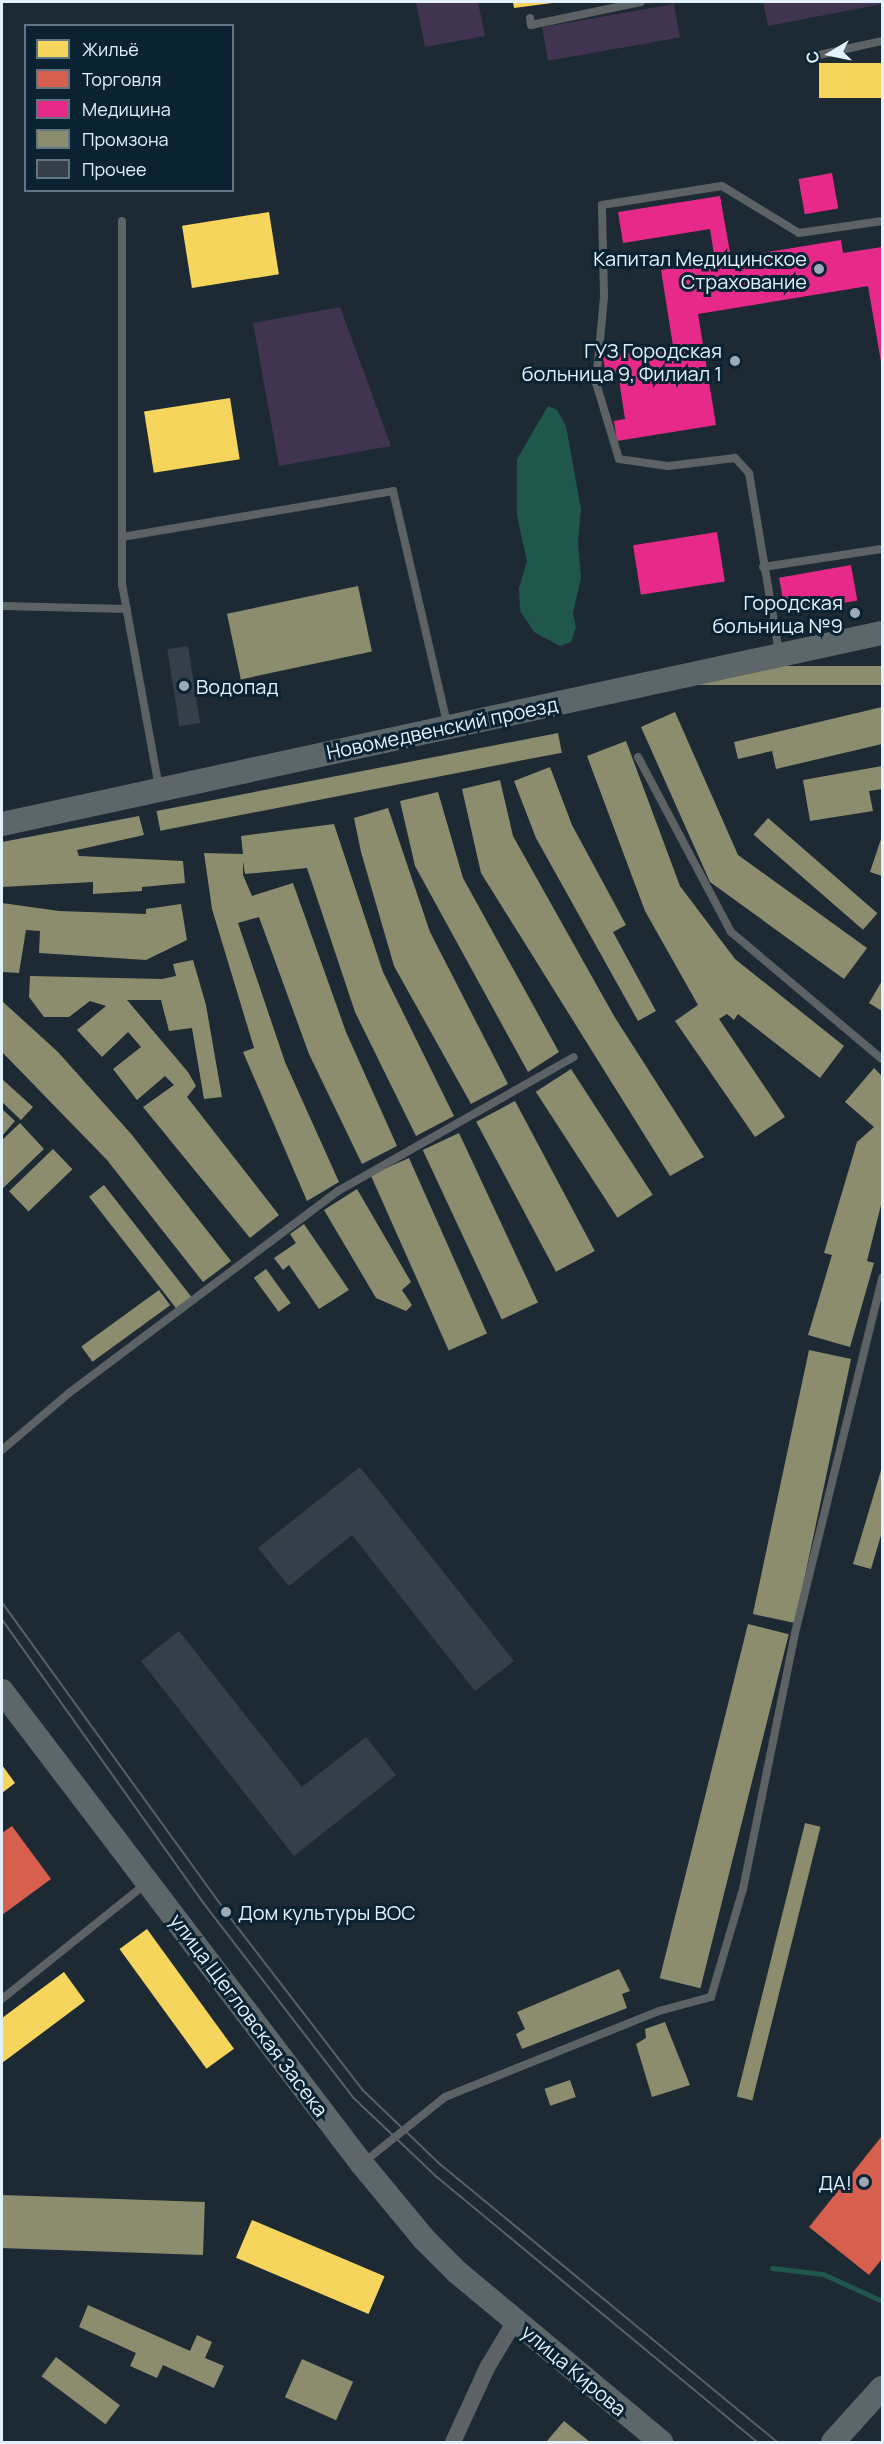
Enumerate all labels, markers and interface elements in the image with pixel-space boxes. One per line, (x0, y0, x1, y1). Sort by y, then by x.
legend (24, 24, 234, 192)
north arrow (800, 24, 860, 84)
text: Жильё (82, 37, 139, 61)
text: С (800, 49, 824, 65)
text: Торговля (82, 67, 161, 91)
text: Медицина (82, 97, 171, 121)
text: Промзона (82, 127, 169, 151)
text: Прочее (82, 157, 147, 181)
place label: Капитал Медицинское Страхование (593, 246, 807, 293)
marker: Капитал Медицинское Страхование (812, 262, 826, 276)
place label: ГУЗ Городская больница 9, Филиал 1 (522, 338, 722, 385)
marker: ГУЗ Городская больница 9, Филиал 1 (726, 352, 744, 370)
place label: Городская больница №9 (712, 590, 843, 637)
marker: Городская больница №9 (848, 606, 862, 620)
place label: Водопад (196, 674, 278, 698)
marker: Водопад (177, 679, 191, 693)
street label: Новомедвенский проезд (324, 692, 560, 764)
place label: Дом культуры ВОС (238, 1900, 416, 1924)
marker: Дом культуры ВОС (219, 1905, 233, 1919)
street label: улица Щегловская Засека (165, 1909, 333, 2121)
place label: ДА! (818, 2170, 852, 2194)
marker: ДА! (857, 2175, 871, 2189)
street label: улица Кирова (517, 2319, 631, 2421)

